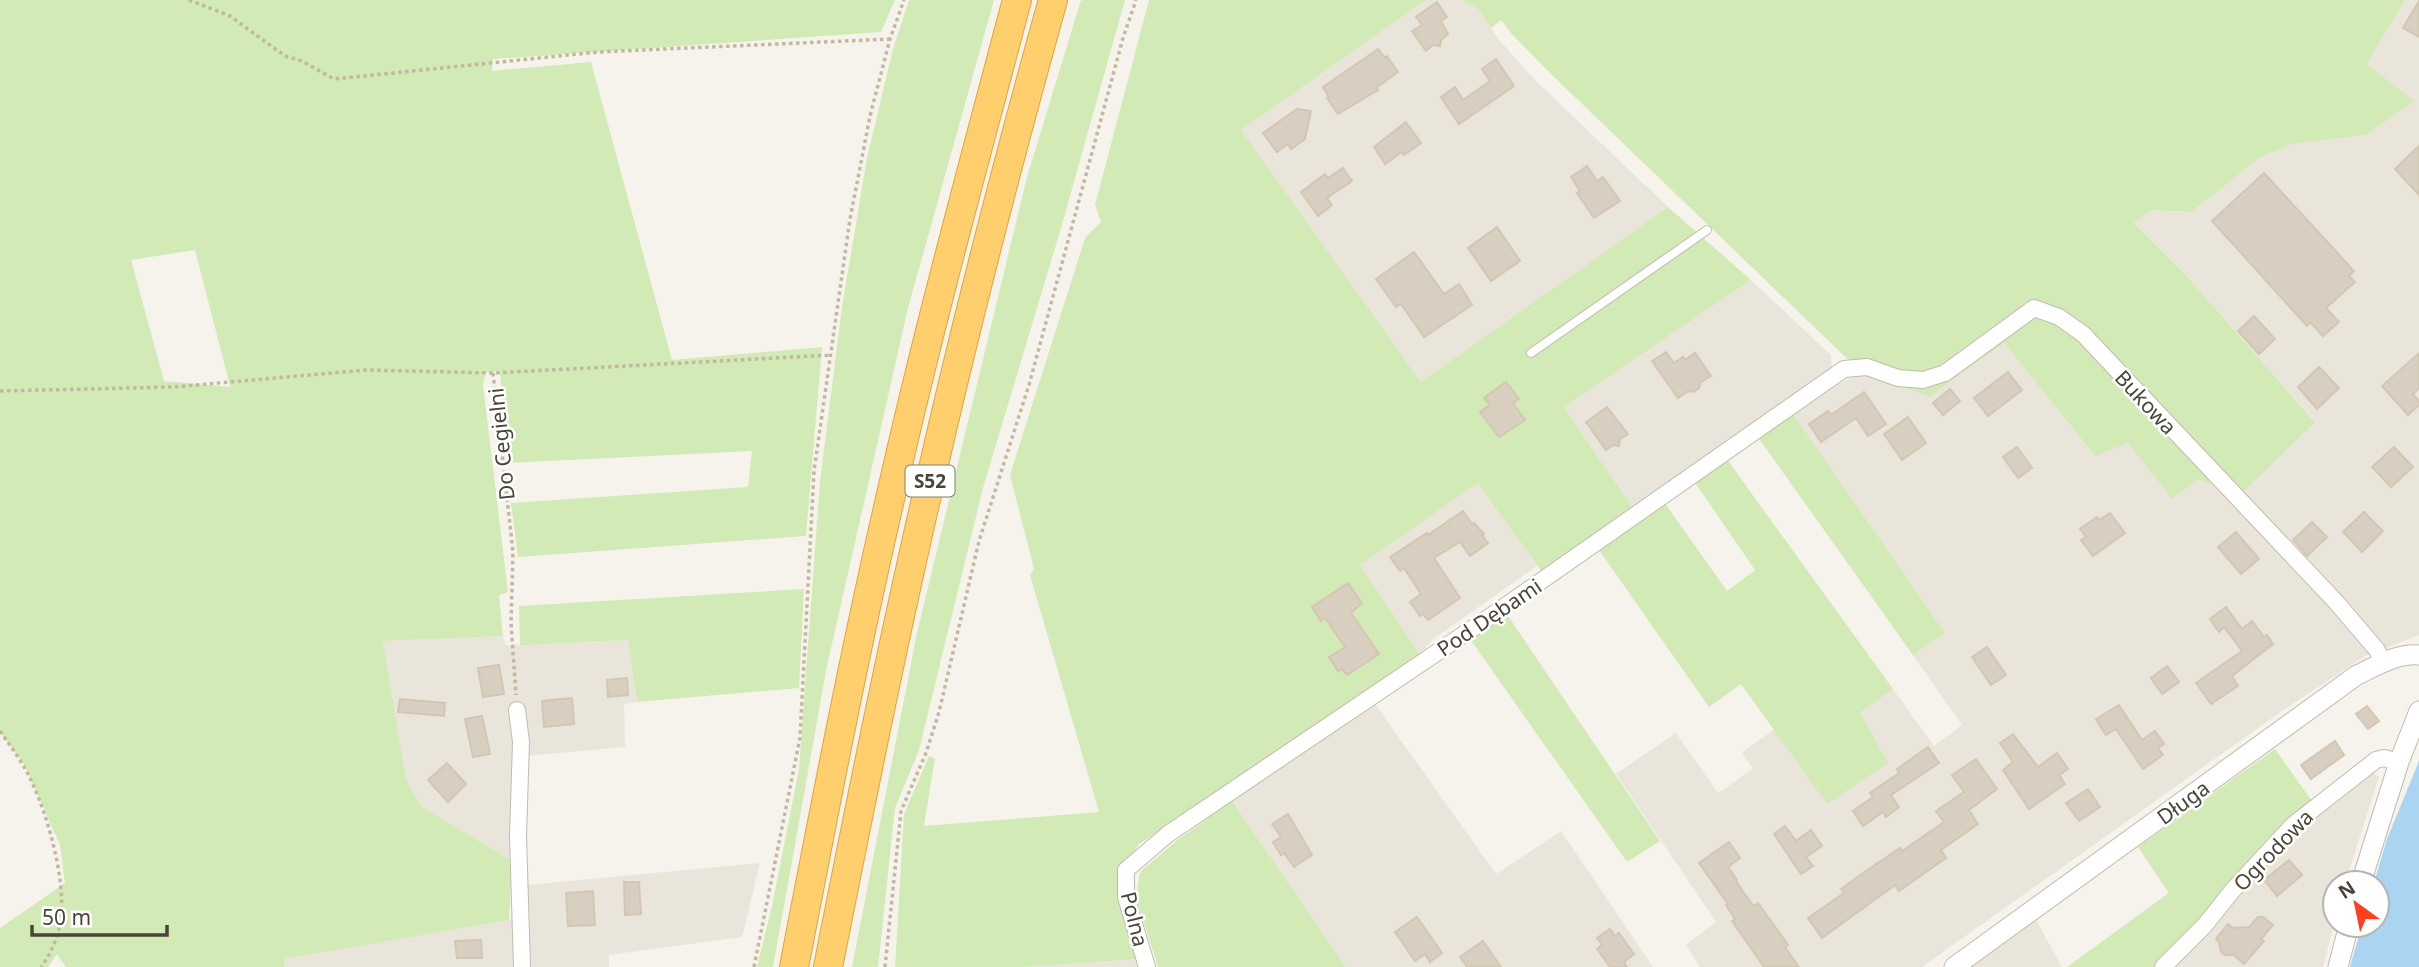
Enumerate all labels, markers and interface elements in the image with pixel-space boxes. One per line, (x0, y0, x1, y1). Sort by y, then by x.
street label: Bukowa (2109, 364, 2183, 440)
street label: Do Cegielni (481, 387, 521, 501)
road number: S52 (906, 466, 954, 496)
street label: Pod Dębami (1431, 572, 1547, 662)
street label: Długa (2151, 774, 2215, 830)
street label: Ogrodowa (2227, 803, 2319, 897)
north arrow (2321, 869, 2391, 939)
text: N (2333, 875, 2360, 905)
street label: Polna (1115, 889, 1155, 949)
scale bar (32, 894, 166, 938)
text: 50 m (42, 903, 91, 931)

